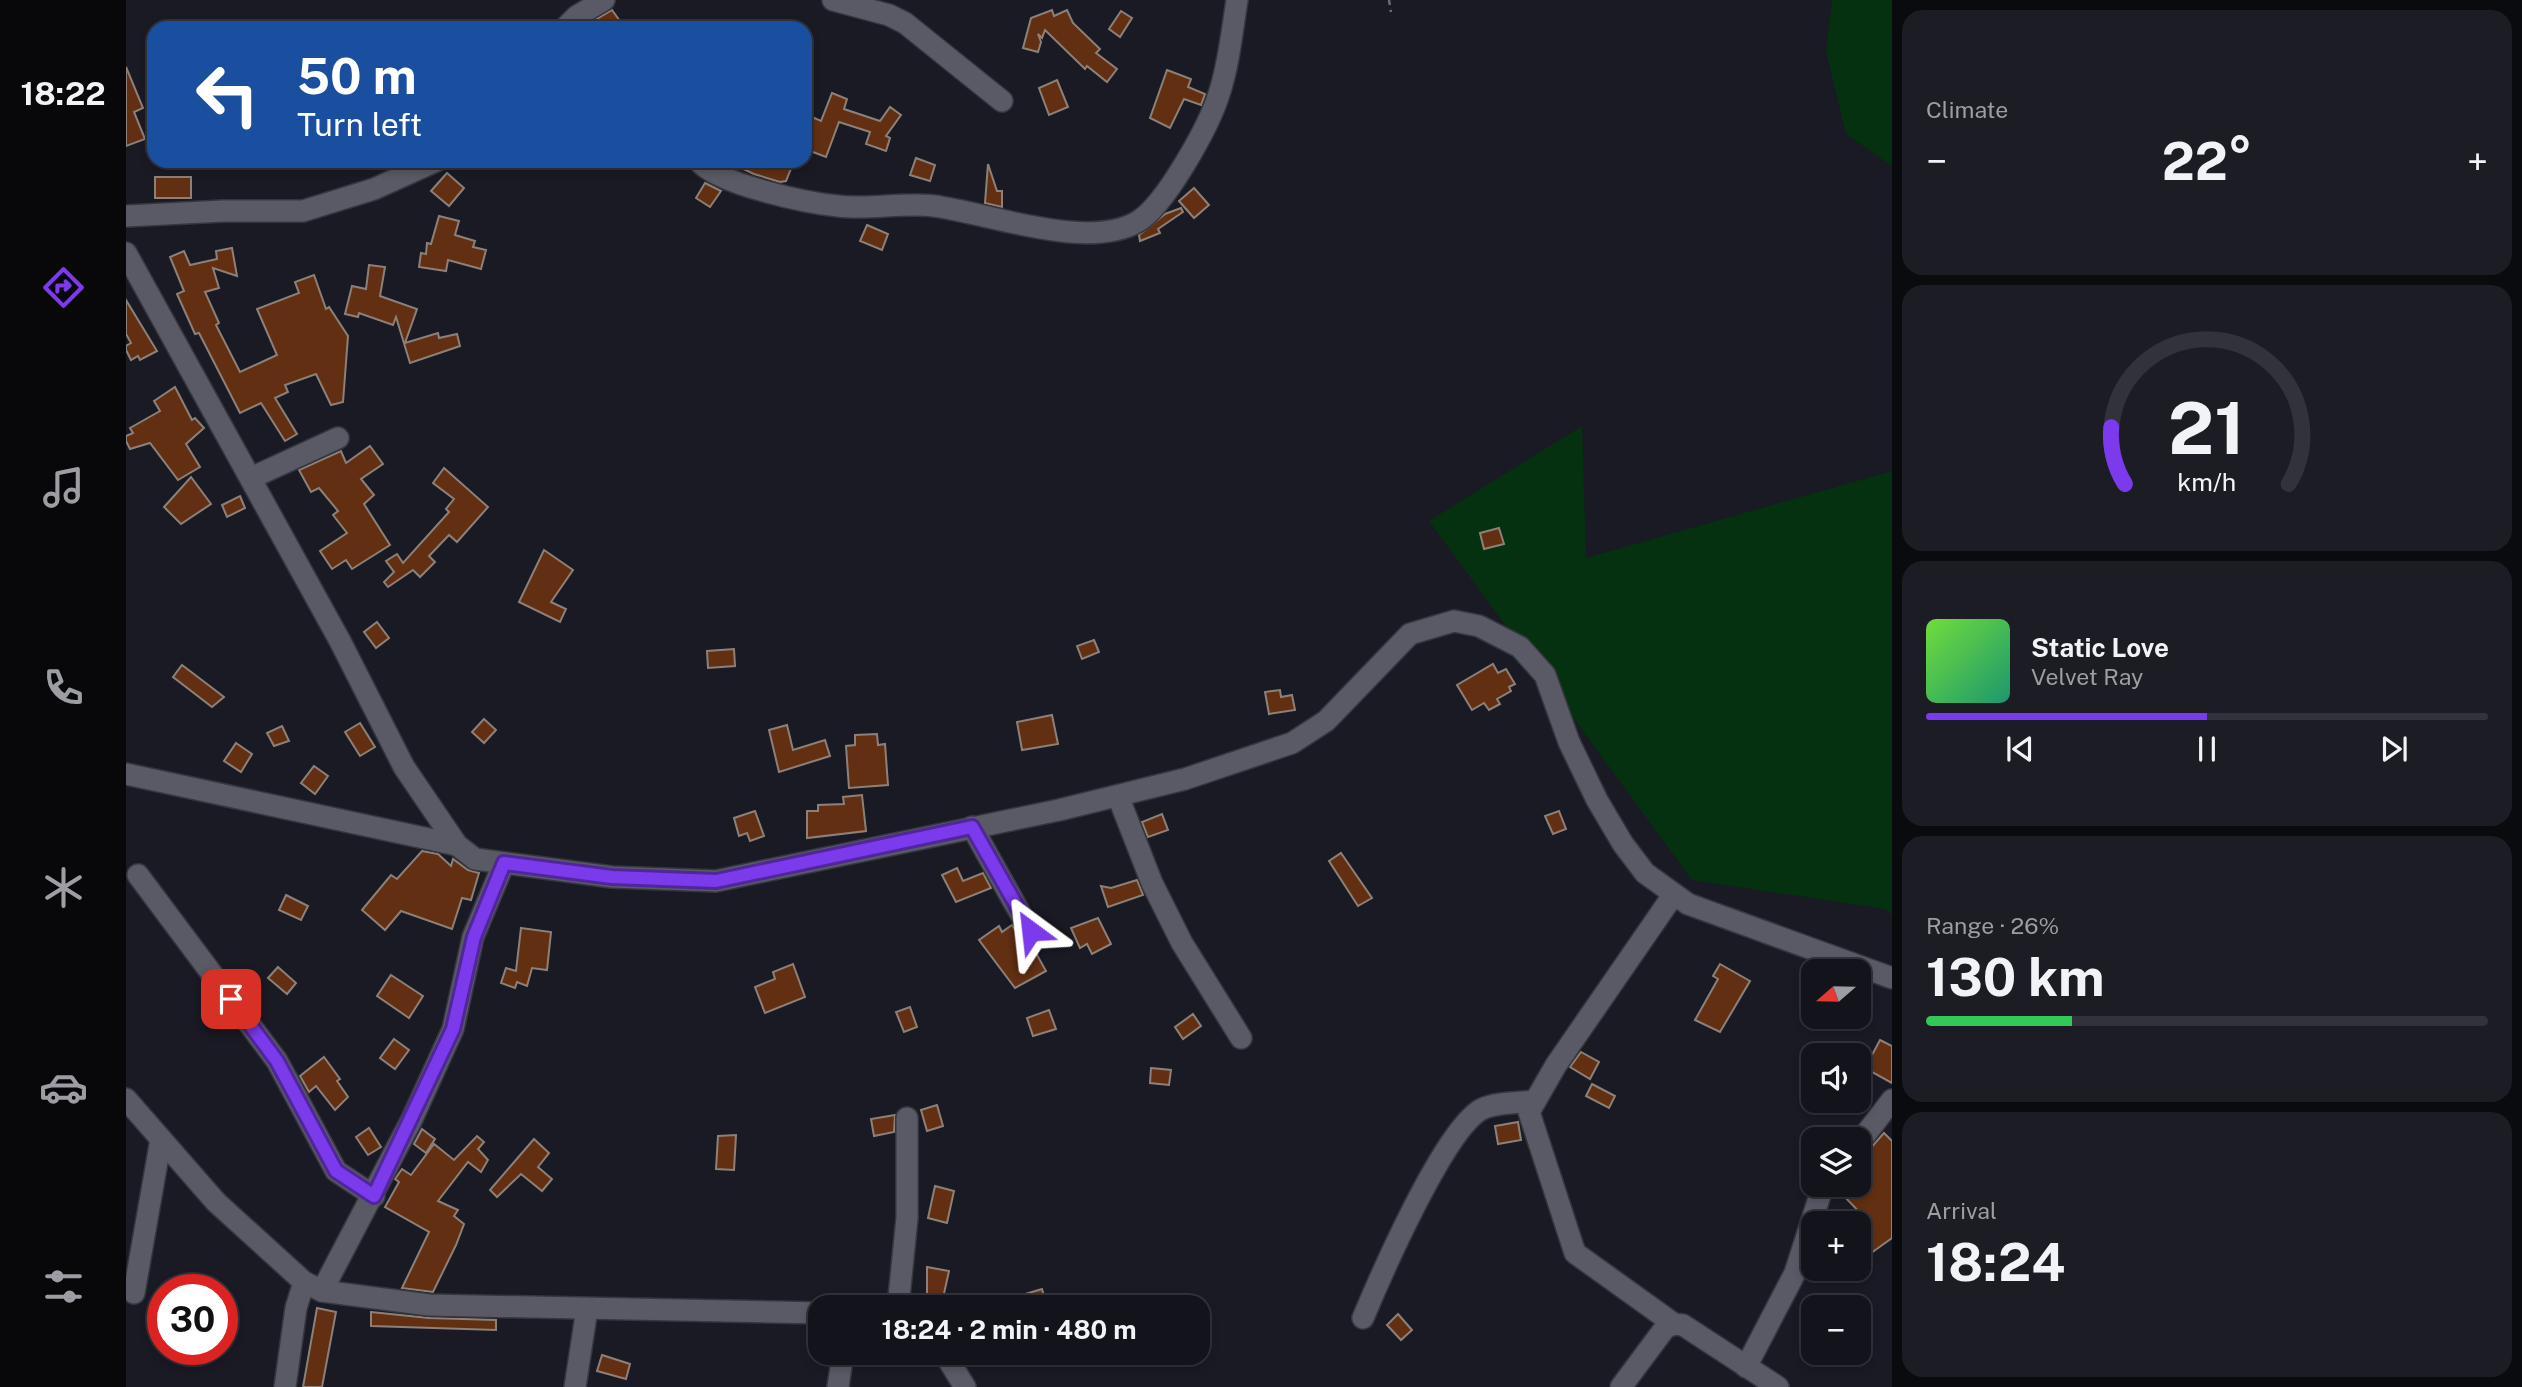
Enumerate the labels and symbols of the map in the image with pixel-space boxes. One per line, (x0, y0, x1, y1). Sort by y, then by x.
position arrow (994, 894, 1068, 968)
north arrow (1801, 959, 1871, 1029)
pin (201, 969, 261, 1029)
speed limit sign: 30 (147, 1274, 238, 1365)

